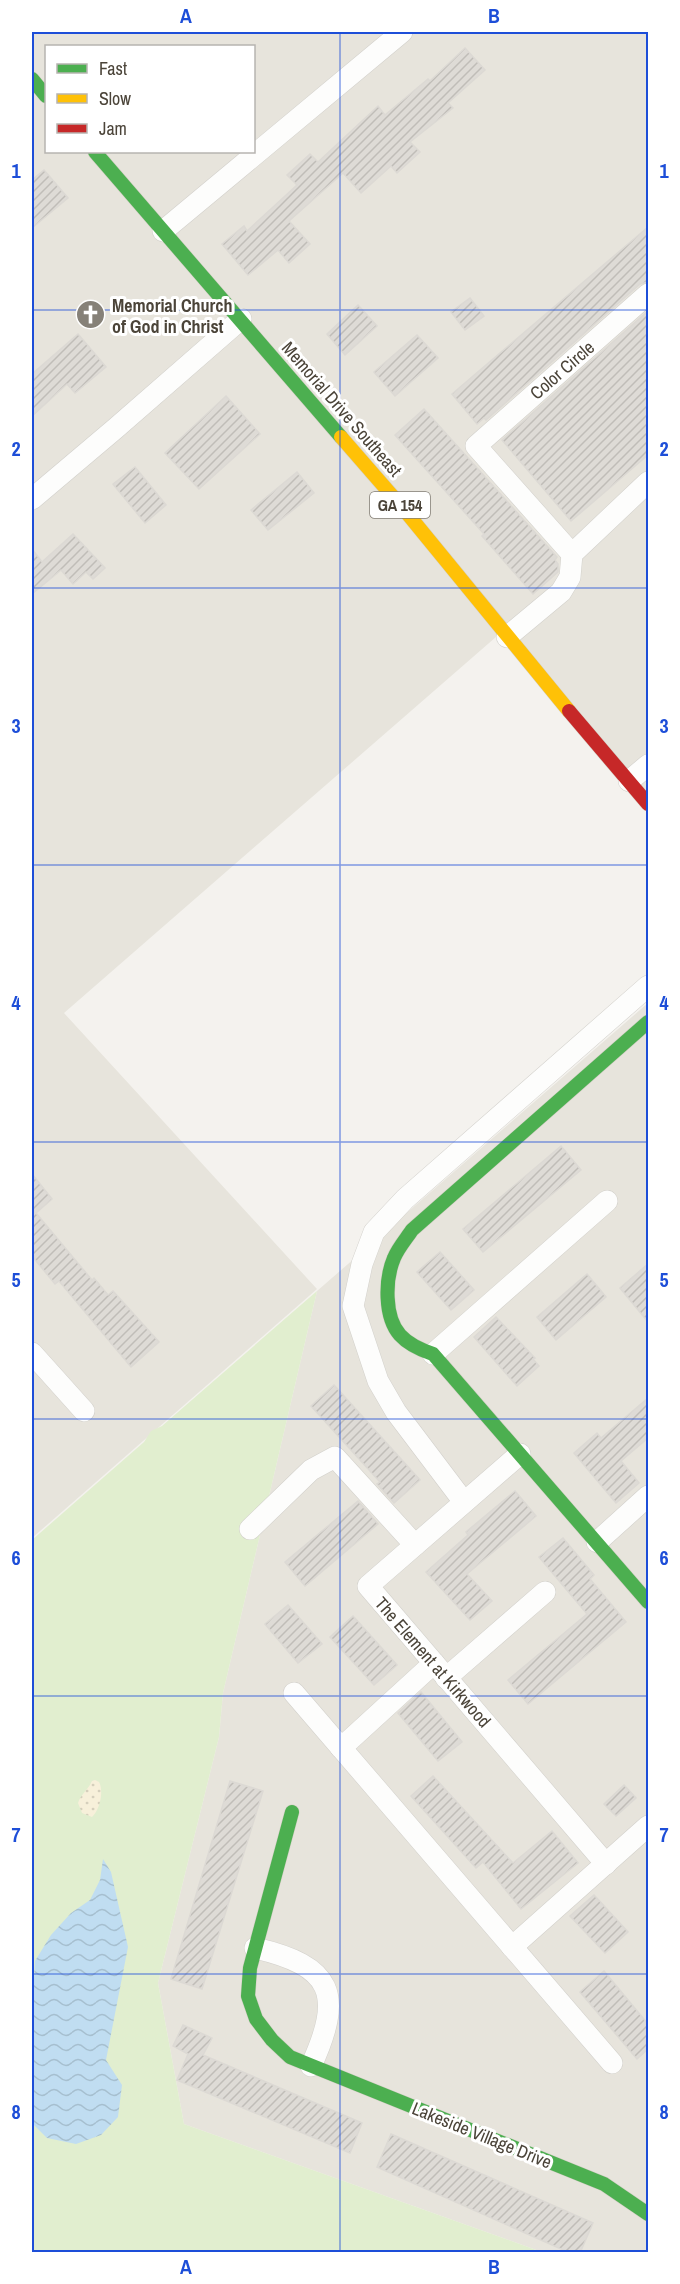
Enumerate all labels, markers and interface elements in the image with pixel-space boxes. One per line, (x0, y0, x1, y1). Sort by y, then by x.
text: A (180, 2, 192, 29)
text: B (488, 2, 500, 29)
legend (45, 45, 255, 153)
text: Fast (99, 56, 127, 81)
text: Slow (99, 86, 131, 111)
text: Jam (99, 116, 127, 141)
text: 1 (11, 157, 21, 184)
text: 1 (659, 157, 669, 184)
place label: Memorial Church of God in Christ (112, 293, 233, 339)
church icon: Memorial Church of God in Christ (75, 299, 107, 331)
street label: Color Circle (524, 335, 600, 405)
street label: Memorial Drive Southeast (276, 336, 408, 482)
text: 2 (11, 435, 21, 462)
text: 2 (659, 435, 669, 462)
road number: GA 154 (370, 492, 430, 518)
text: 3 (11, 712, 21, 739)
text: 3 (659, 712, 669, 739)
text: 4 (11, 989, 21, 1016)
text: 4 (659, 989, 669, 1016)
text: 5 (11, 1266, 21, 1293)
text: 5 (659, 1266, 669, 1293)
text: 6 (11, 1544, 21, 1571)
text: 6 (659, 1544, 669, 1571)
street label: The Element at Kirkwood (369, 1591, 497, 1733)
text: 7 (11, 1821, 21, 1848)
text: 7 (659, 1821, 669, 1848)
street label: Lakeside Village Drive (409, 2096, 555, 2174)
text: 8 (11, 2098, 21, 2125)
text: 8 (659, 2098, 669, 2125)
text: A (180, 2253, 192, 2280)
text: B (488, 2253, 500, 2280)

